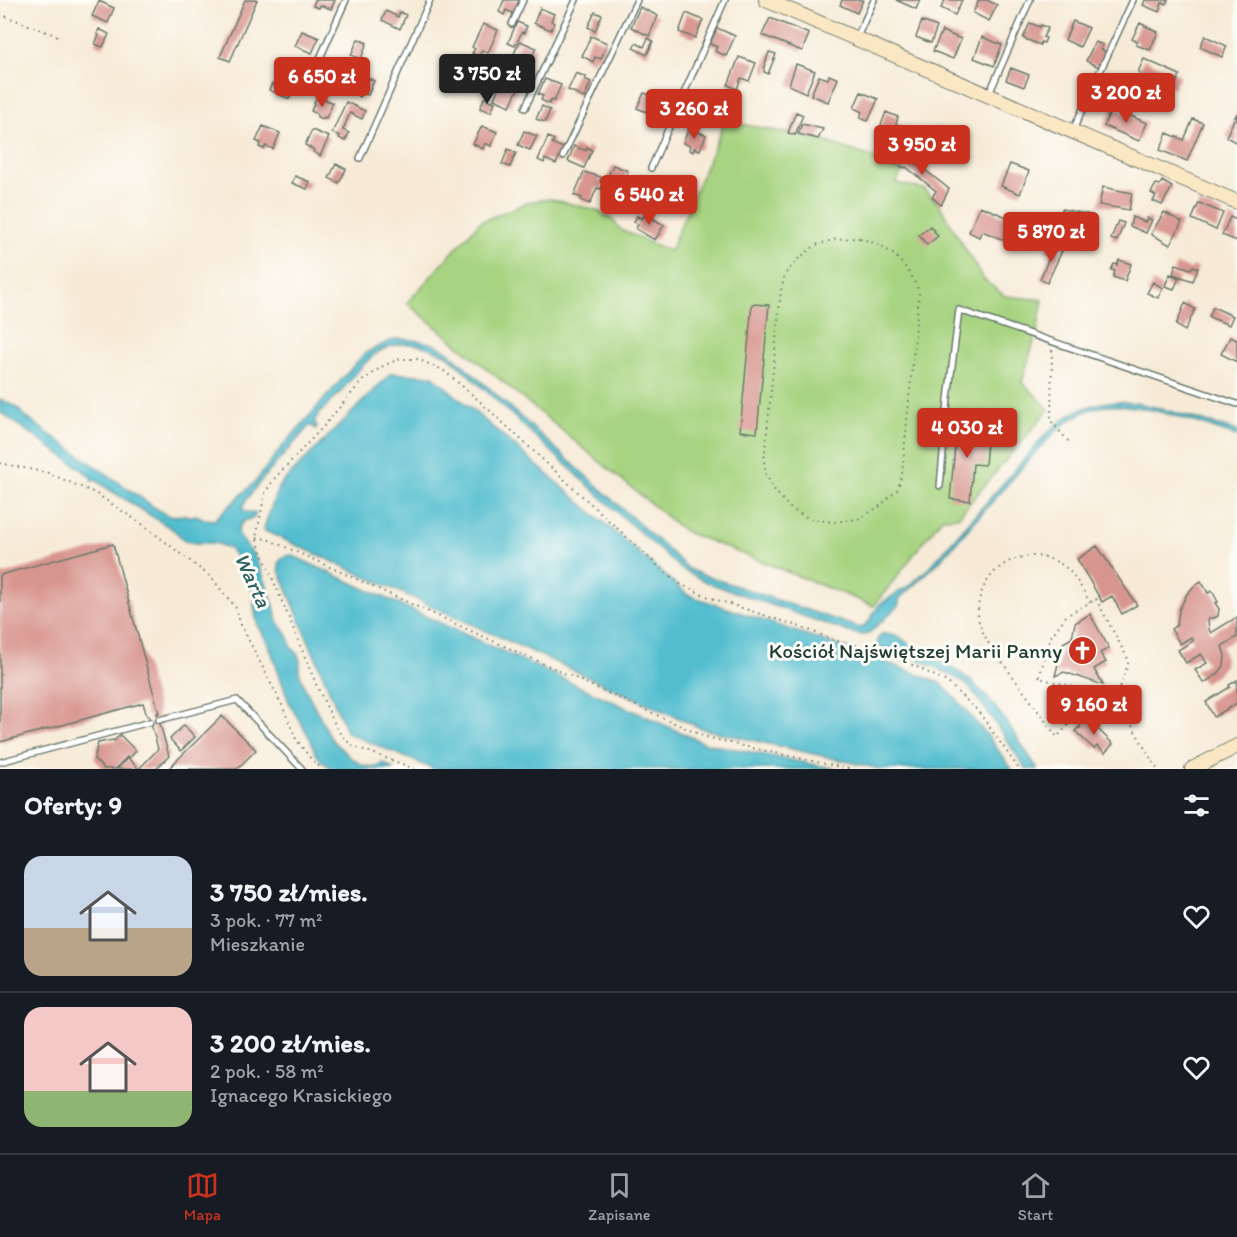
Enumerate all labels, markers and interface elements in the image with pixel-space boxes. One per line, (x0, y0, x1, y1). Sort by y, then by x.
pin: 3 750 zł (425, 54, 549, 105)
pin: 6 650 zł (260, 57, 384, 108)
text: 3 750 zł (453, 61, 521, 85)
text: 6 650 zł (288, 64, 356, 88)
pin: 3 200 zł (1064, 73, 1188, 124)
text: 3 200 zł (1091, 80, 1161, 104)
pin: 3 260 zł (632, 89, 756, 140)
text: 3 260 zł (660, 96, 728, 120)
pin: 3 950 zł (860, 125, 984, 176)
text: 3 950 zł (888, 132, 956, 156)
pin: 6 540 zł (587, 175, 711, 226)
text: 6 540 zł (614, 182, 684, 206)
pin: 5 870 zł (989, 212, 1113, 263)
text: 5 870 zł (1017, 219, 1085, 243)
pin: 4 030 zł (905, 408, 1029, 459)
text: 4 030 zł (931, 415, 1003, 439)
water label: Warta (229, 548, 278, 613)
church icon: Kościół Najświętszej Marii Panny (1067, 634, 1099, 666)
place label: Kościół Najświętszej Marii Panny (769, 638, 1062, 663)
pin: 9 160 zł (1032, 685, 1156, 736)
text: 9 160 zł (1061, 692, 1127, 716)
text: Oferty: 9 (24, 789, 122, 821)
icon: filters (1180, 789, 1213, 822)
text: 3 750 zł/mies. (210, 876, 368, 908)
icon: home (72, 880, 144, 952)
icon: heart (1180, 900, 1213, 933)
text: 3 pok. · 77 m² (210, 908, 323, 932)
text: Mieszkanie (210, 932, 305, 956)
text: 3 200 zł/mies. (210, 1027, 371, 1059)
icon: home (72, 1031, 144, 1103)
icon: heart (1180, 1051, 1213, 1084)
text: 2 pok. · 58 m² (210, 1059, 324, 1083)
text: Ignacego Krasickiego (210, 1083, 392, 1107)
tab: Mapa (184, 1169, 221, 1224)
tab: Zapisane (588, 1169, 650, 1224)
tab: Start (1018, 1169, 1053, 1224)

